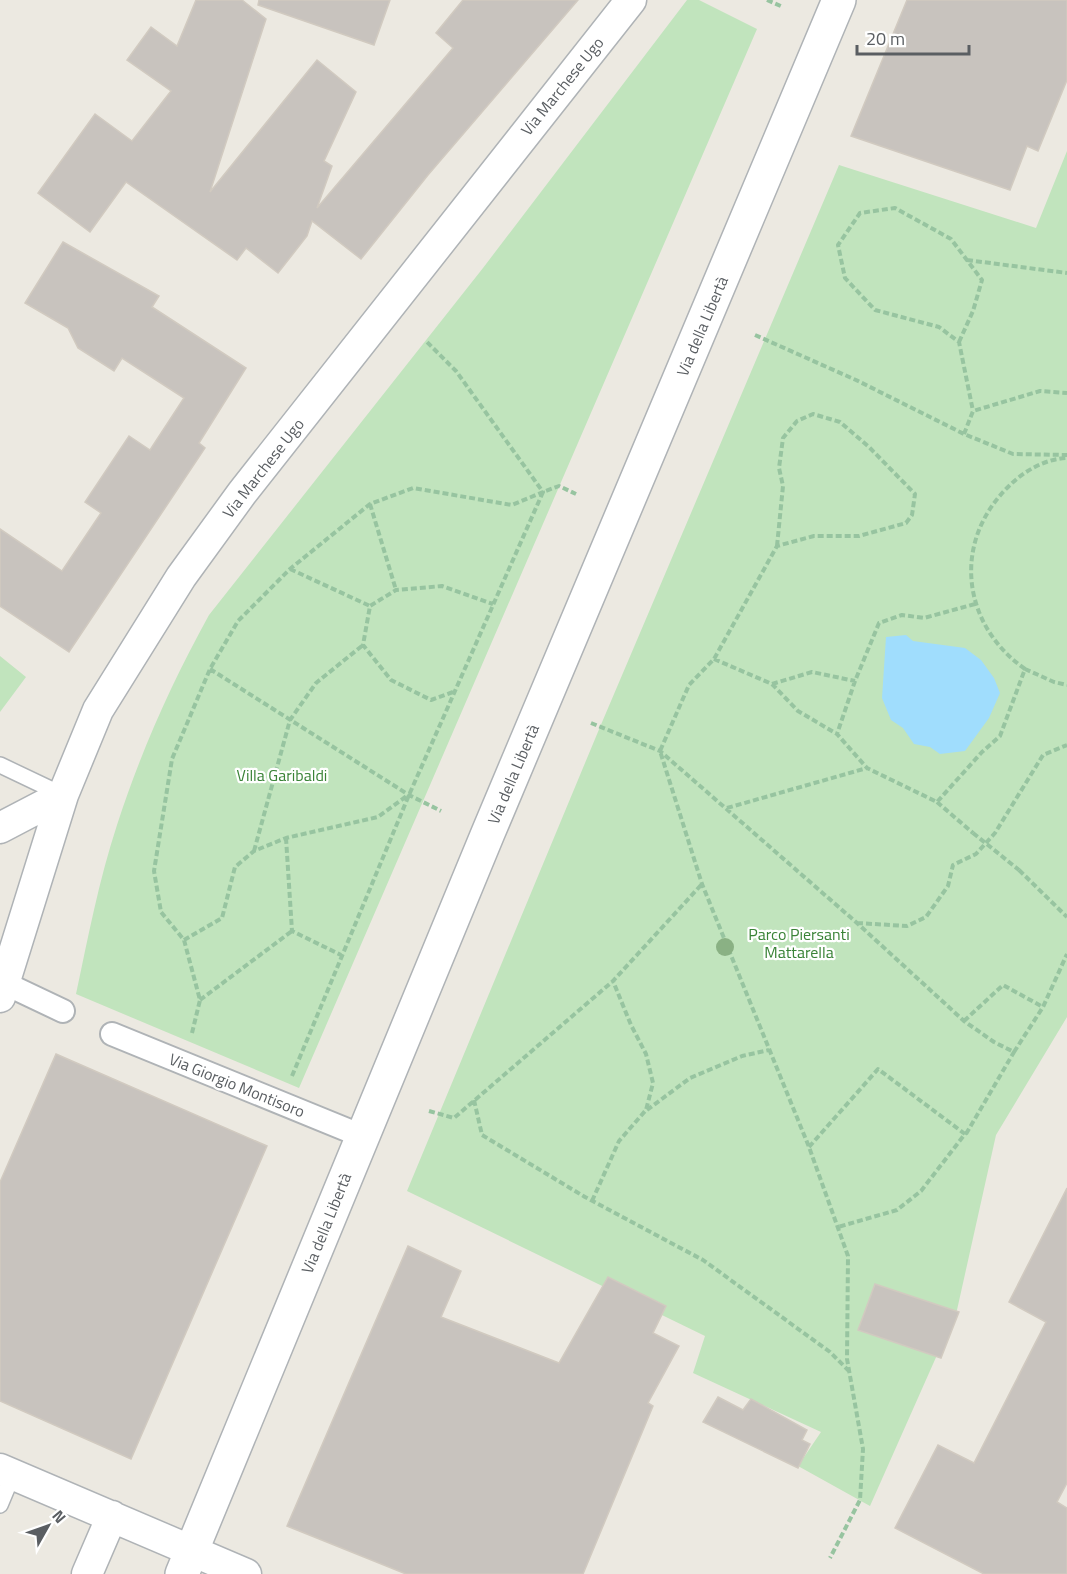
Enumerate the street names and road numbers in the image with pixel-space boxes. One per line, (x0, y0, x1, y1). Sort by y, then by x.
street label: Via Marchese Ugo (515, 32, 609, 140)
street label: Via della Libertà (670, 272, 734, 380)
street label: Via Marchese Ugo (216, 413, 310, 523)
street label: Via della Libertà (481, 720, 545, 828)
street label: Via Giorgio Montisoro (166, 1047, 308, 1123)
street label: Via della Libertà (295, 1169, 357, 1277)

